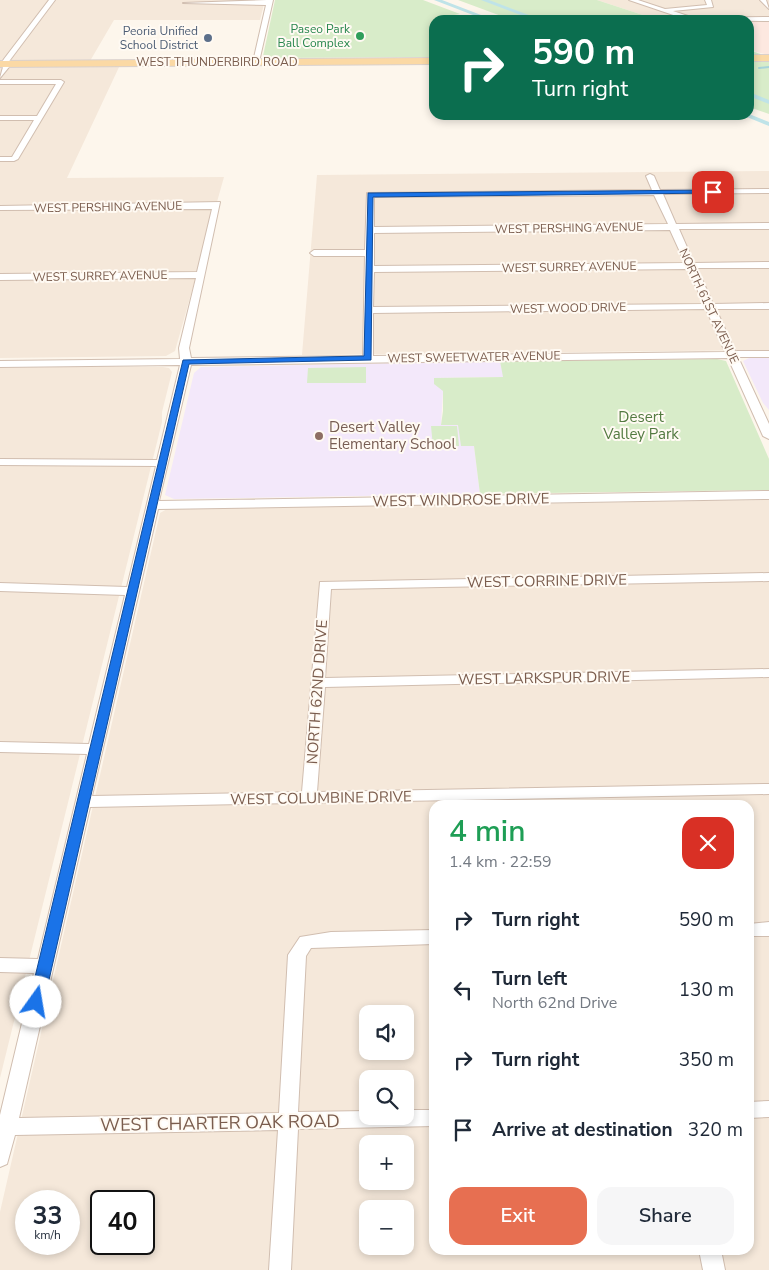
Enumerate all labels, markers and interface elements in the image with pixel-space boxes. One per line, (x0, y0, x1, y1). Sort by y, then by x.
place label: Paseo Park Ball Complex (278, 21, 351, 51)
place label: Peoria Unified School District (120, 23, 199, 53)
text: 590 m (532, 29, 635, 76)
marker: Paseo Park Ball Complex (354, 30, 366, 42)
marker: Peoria Unified School District (202, 32, 214, 44)
icon: right (449, 35, 514, 100)
street label: WEST THUNDERBIRD ROAD (136, 54, 298, 70)
text: Turn right (532, 74, 628, 104)
pin (692, 171, 734, 213)
icon: arrive (699, 178, 727, 206)
street label: WEST PERSHING AVENUE (34, 198, 182, 216)
street label: WEST PERSHING AVENUE (495, 219, 643, 237)
street label: NORTH 61ST AVENUE (675, 246, 743, 366)
street label: WEST SURREY AVENUE (501, 258, 637, 276)
street label: WEST SURREY AVENUE (32, 267, 168, 285)
street label: WEST WOOD DRIVE (510, 299, 626, 317)
street label: WEST SWEETWATER AVENUE (387, 347, 561, 367)
park label: Desert Valley Park (602, 407, 679, 444)
place label: Desert Valley Elementary School (329, 417, 456, 454)
marker: Desert Valley Elementary School (313, 430, 325, 442)
street label: WEST WINDROSE DRIVE (372, 488, 550, 512)
street label: WEST CORRINE DRIVE (467, 570, 627, 592)
street label: NORTH 62ND DRIVE (302, 619, 332, 765)
street label: WEST LARKSPUR DRIVE (458, 666, 630, 690)
street label: WEST COLUMBINE DRIVE (230, 786, 412, 810)
text: 4 min (449, 811, 525, 852)
button: close (682, 817, 734, 869)
text: 1.4 km · 22:59 (449, 851, 552, 873)
icon: right (449, 906, 477, 934)
text: Turn right (492, 907, 579, 933)
text: 590 m (679, 907, 734, 933)
text: Turn left (492, 966, 567, 992)
position arrow (9, 975, 61, 1027)
icon: left (449, 976, 477, 1004)
text: 130 m (679, 977, 734, 1003)
text: North 62nd Drive (492, 992, 617, 1014)
map controls (359, 1005, 414, 1255)
button: sound (359, 1005, 414, 1060)
icon: right (449, 1046, 477, 1074)
text: Turn right (492, 1047, 579, 1073)
text: 350 m (679, 1047, 734, 1073)
button: search (359, 1070, 414, 1125)
street label: WEST CHARTER OAK ROAD (100, 1109, 340, 1137)
icon: arrive (449, 1116, 477, 1144)
text: Arrive at destination (492, 1117, 673, 1143)
text: 320 m (688, 1117, 743, 1143)
button: + (359, 1135, 414, 1190)
button: Exit (449, 1187, 587, 1245)
button: Share (597, 1187, 734, 1245)
speed limit sign: 40 (90, 1190, 155, 1255)
text: 33 (32, 1199, 63, 1233)
button: − (359, 1200, 414, 1255)
text: km/h (34, 1227, 61, 1243)

